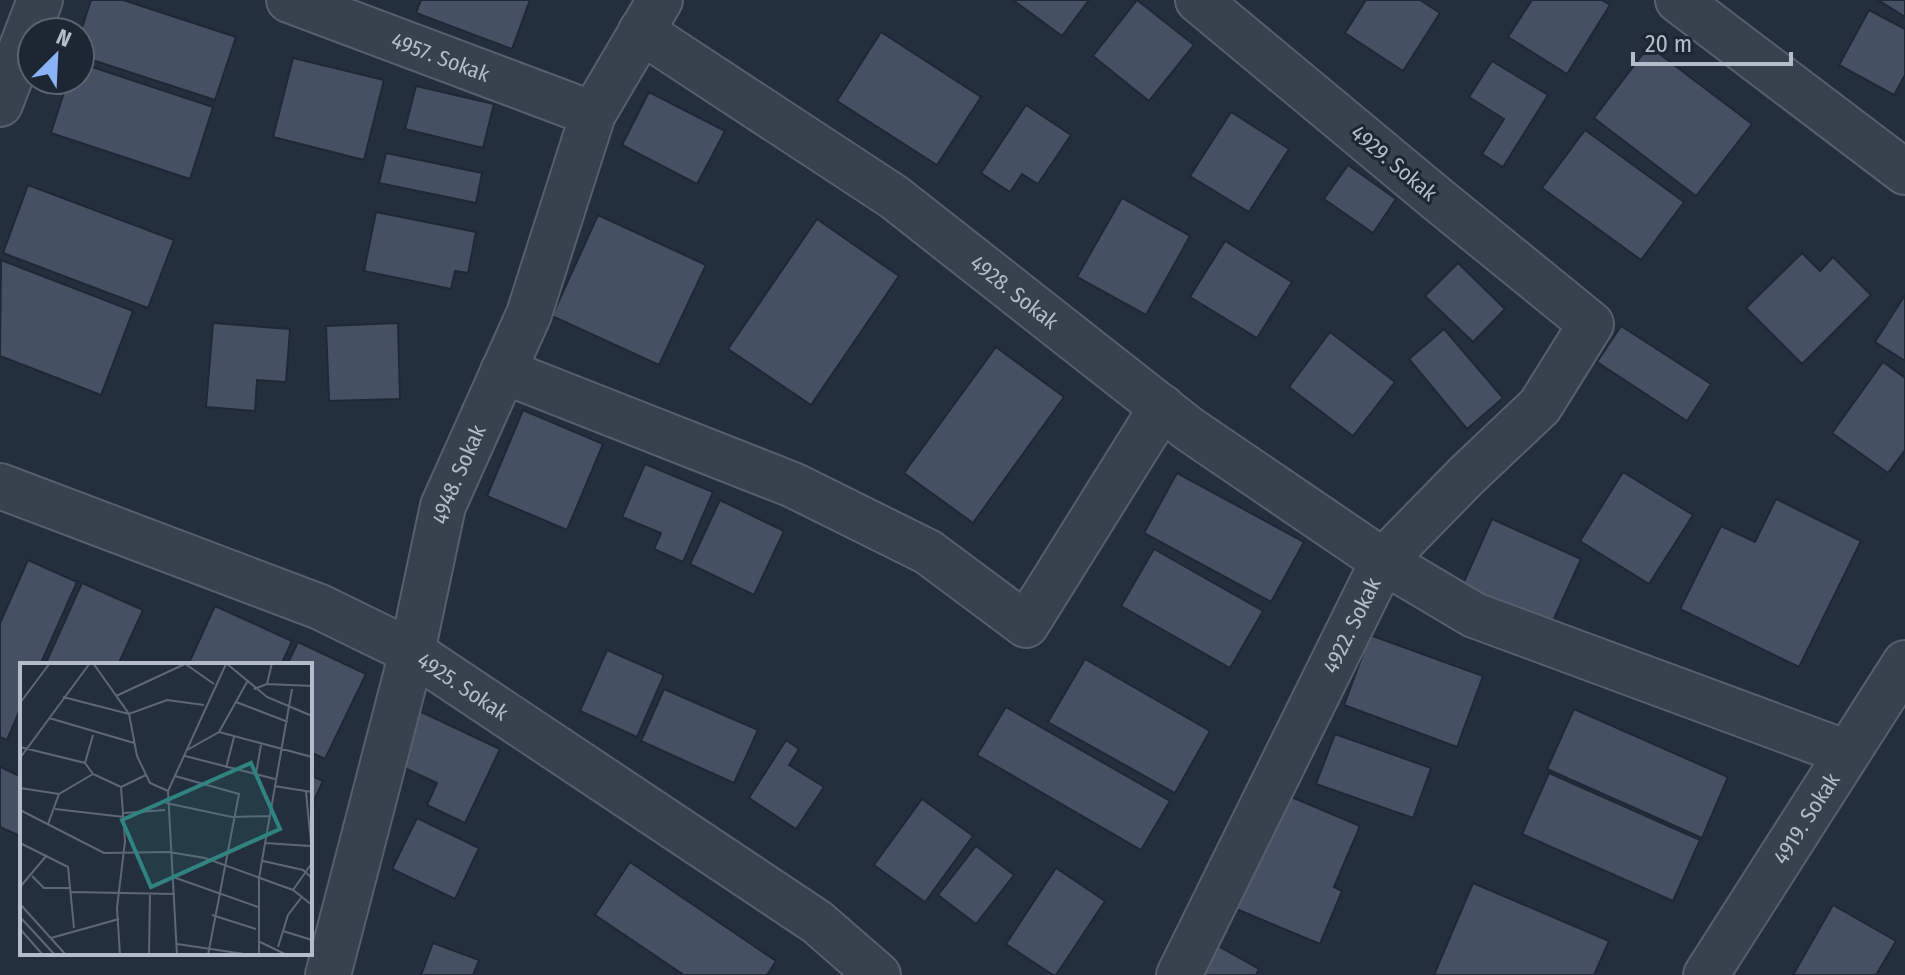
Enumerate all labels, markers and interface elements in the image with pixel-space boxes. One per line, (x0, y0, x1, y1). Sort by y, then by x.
north arrow (16, 16, 96, 96)
scale bar (1633, 16, 1791, 66)
text: N (52, 23, 75, 53)
street label: 4957. Sokak (388, 26, 494, 88)
text: 20 m (1645, 30, 1692, 58)
street label: 4929. Sokak (1345, 119, 1443, 207)
street label: 4928. Sokak (965, 249, 1065, 335)
street label: 4948. Sokak (426, 420, 492, 526)
street label: 4922. Sokak (1316, 572, 1387, 677)
street label: 4925. Sokak (413, 646, 514, 727)
inset map (20, 663, 312, 955)
street label: 4919. Sokak (1767, 767, 1846, 869)

